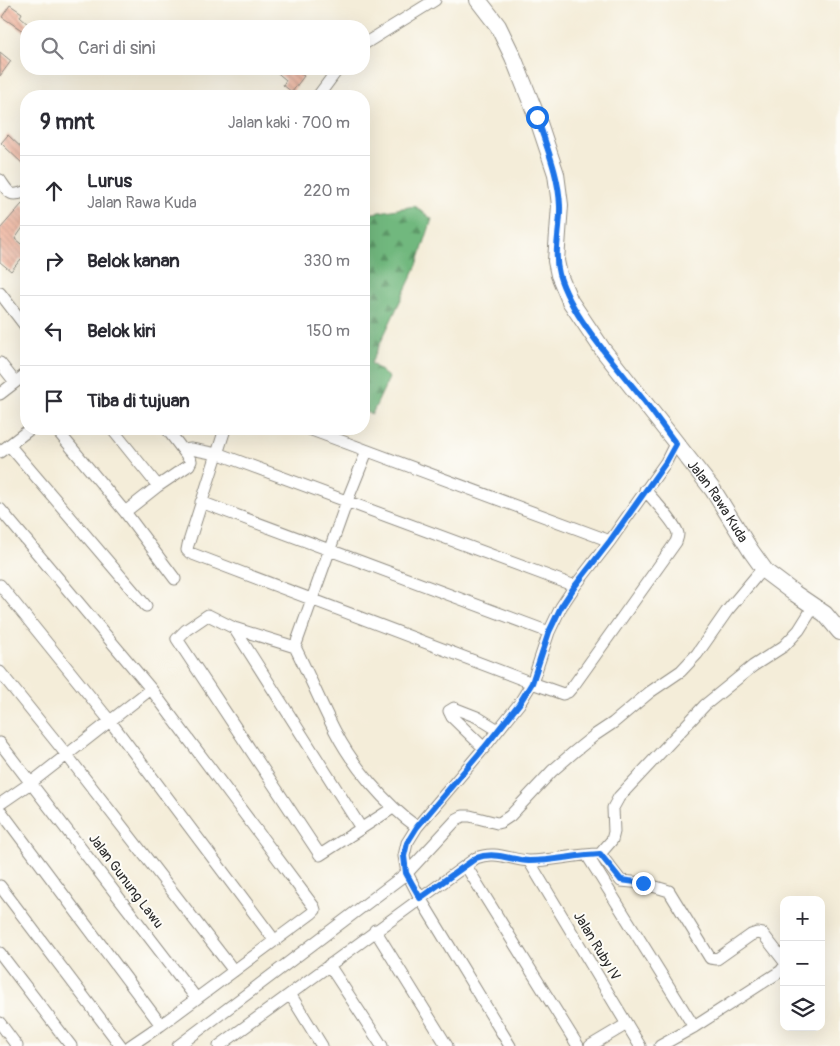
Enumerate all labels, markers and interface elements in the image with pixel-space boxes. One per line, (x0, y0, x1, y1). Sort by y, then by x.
search box (20, 20, 370, 75)
icon: search (38, 34, 66, 62)
text: Cari di sini (78, 36, 155, 60)
route start (526, 106, 549, 129)
text: 9 mnt (40, 109, 94, 136)
text: Jalan kaki · 700 m (228, 113, 350, 133)
text: Lurus (87, 169, 132, 193)
icon: ahead (40, 177, 68, 205)
text: 220 m (304, 181, 350, 201)
text: Jalan Rawa Kuda (87, 193, 197, 213)
icon: right (40, 247, 68, 275)
text: Belok kanan (87, 249, 180, 273)
text: 330 m (304, 251, 350, 271)
icon: left (40, 317, 68, 345)
text: Belok kiri (87, 319, 155, 343)
text: 150 m (306, 321, 350, 341)
icon: arrive (40, 387, 68, 415)
text: Tiba di tujuan (87, 389, 190, 413)
street label: Jalan Rawa Kuda (684, 456, 752, 545)
street label: Jalan Gunung Lawu (85, 830, 167, 932)
route end (632, 872, 655, 895)
map controls (780, 896, 825, 1031)
button: + (780, 896, 825, 941)
street label: Jalan Ruby IV (570, 909, 624, 983)
button: − (780, 941, 825, 986)
button: layers (780, 986, 825, 1031)

